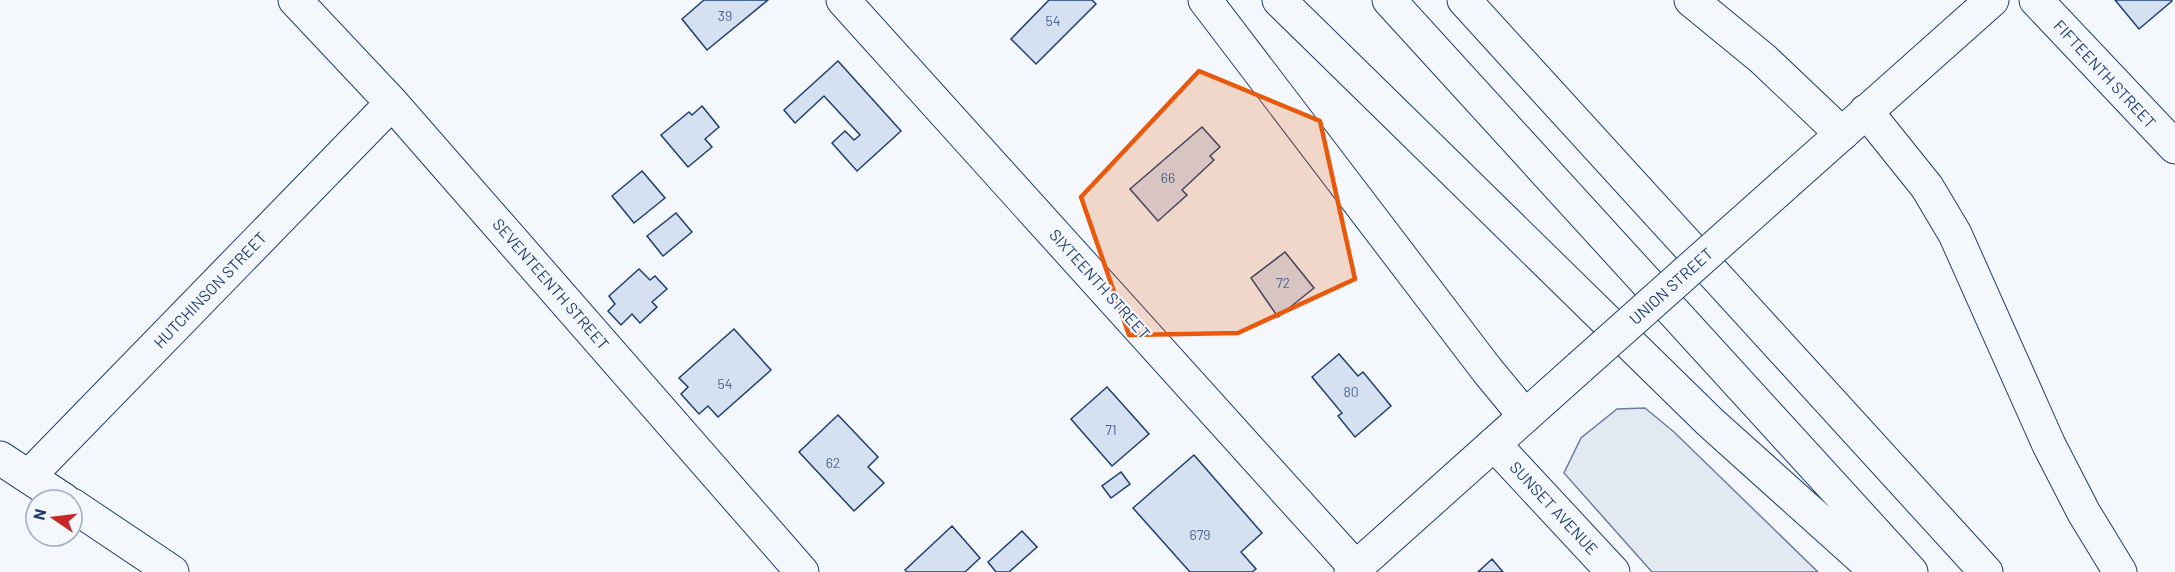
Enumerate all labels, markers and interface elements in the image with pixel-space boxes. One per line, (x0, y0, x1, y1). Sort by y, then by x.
house number: 39 (718, 7, 732, 24)
house number: 54 (1046, 12, 1060, 29)
street label: FIFTEENTH STREET (2050, 16, 2160, 132)
house number: 66 (1161, 169, 1175, 186)
street label: SEVENTEENTH STREET (489, 214, 613, 353)
street label: SIXTEENTH STREET (1046, 225, 1155, 343)
street label: HUTCHINSON STREET (149, 228, 270, 352)
street label: UNION STREET (1625, 243, 1716, 328)
house number: 72 (1276, 274, 1290, 291)
house number: 54 (718, 375, 732, 392)
house number: 80 (1343, 383, 1359, 400)
house number: 71 (1105, 421, 1117, 438)
house number: 62 (826, 454, 840, 471)
street label: SUNSET AVENUE (1506, 457, 1602, 558)
north arrow (24, 488, 84, 548)
text: N (28, 507, 49, 522)
house number: 679 (1189, 526, 1211, 543)

